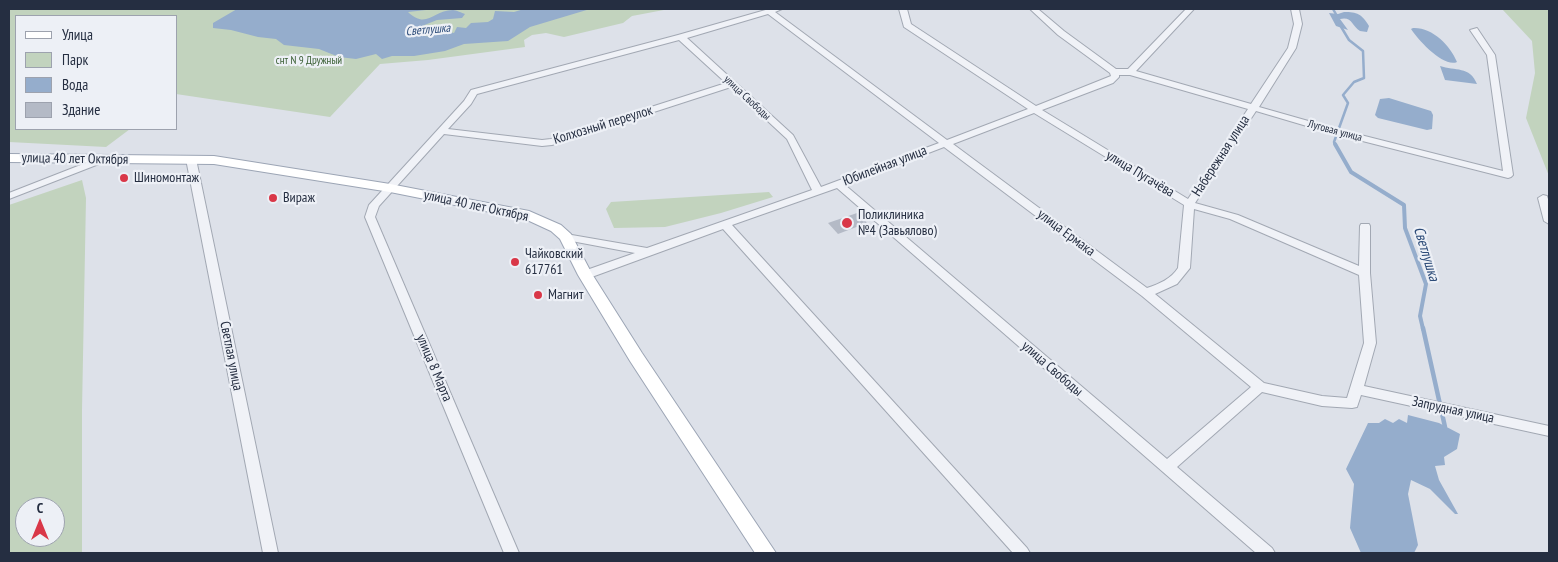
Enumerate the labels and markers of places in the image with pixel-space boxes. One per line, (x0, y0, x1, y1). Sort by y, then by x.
place label: Шиномонтаж (134, 170, 199, 186)
marker: Шиномонтаж (118, 172, 130, 184)
place label: Вираж (283, 190, 315, 206)
marker: Вираж (267, 192, 279, 204)
place label: Поликлиника №4 (Завьялово) (858, 207, 937, 240)
marker: Поликлиника №4 (Завьялово) (840, 216, 854, 230)
place label: Чайковский 617761 (525, 246, 583, 278)
marker: Чайковский 617761 (509, 256, 521, 268)
place label: Магнит (548, 287, 583, 303)
marker: Магнит (532, 289, 544, 301)

